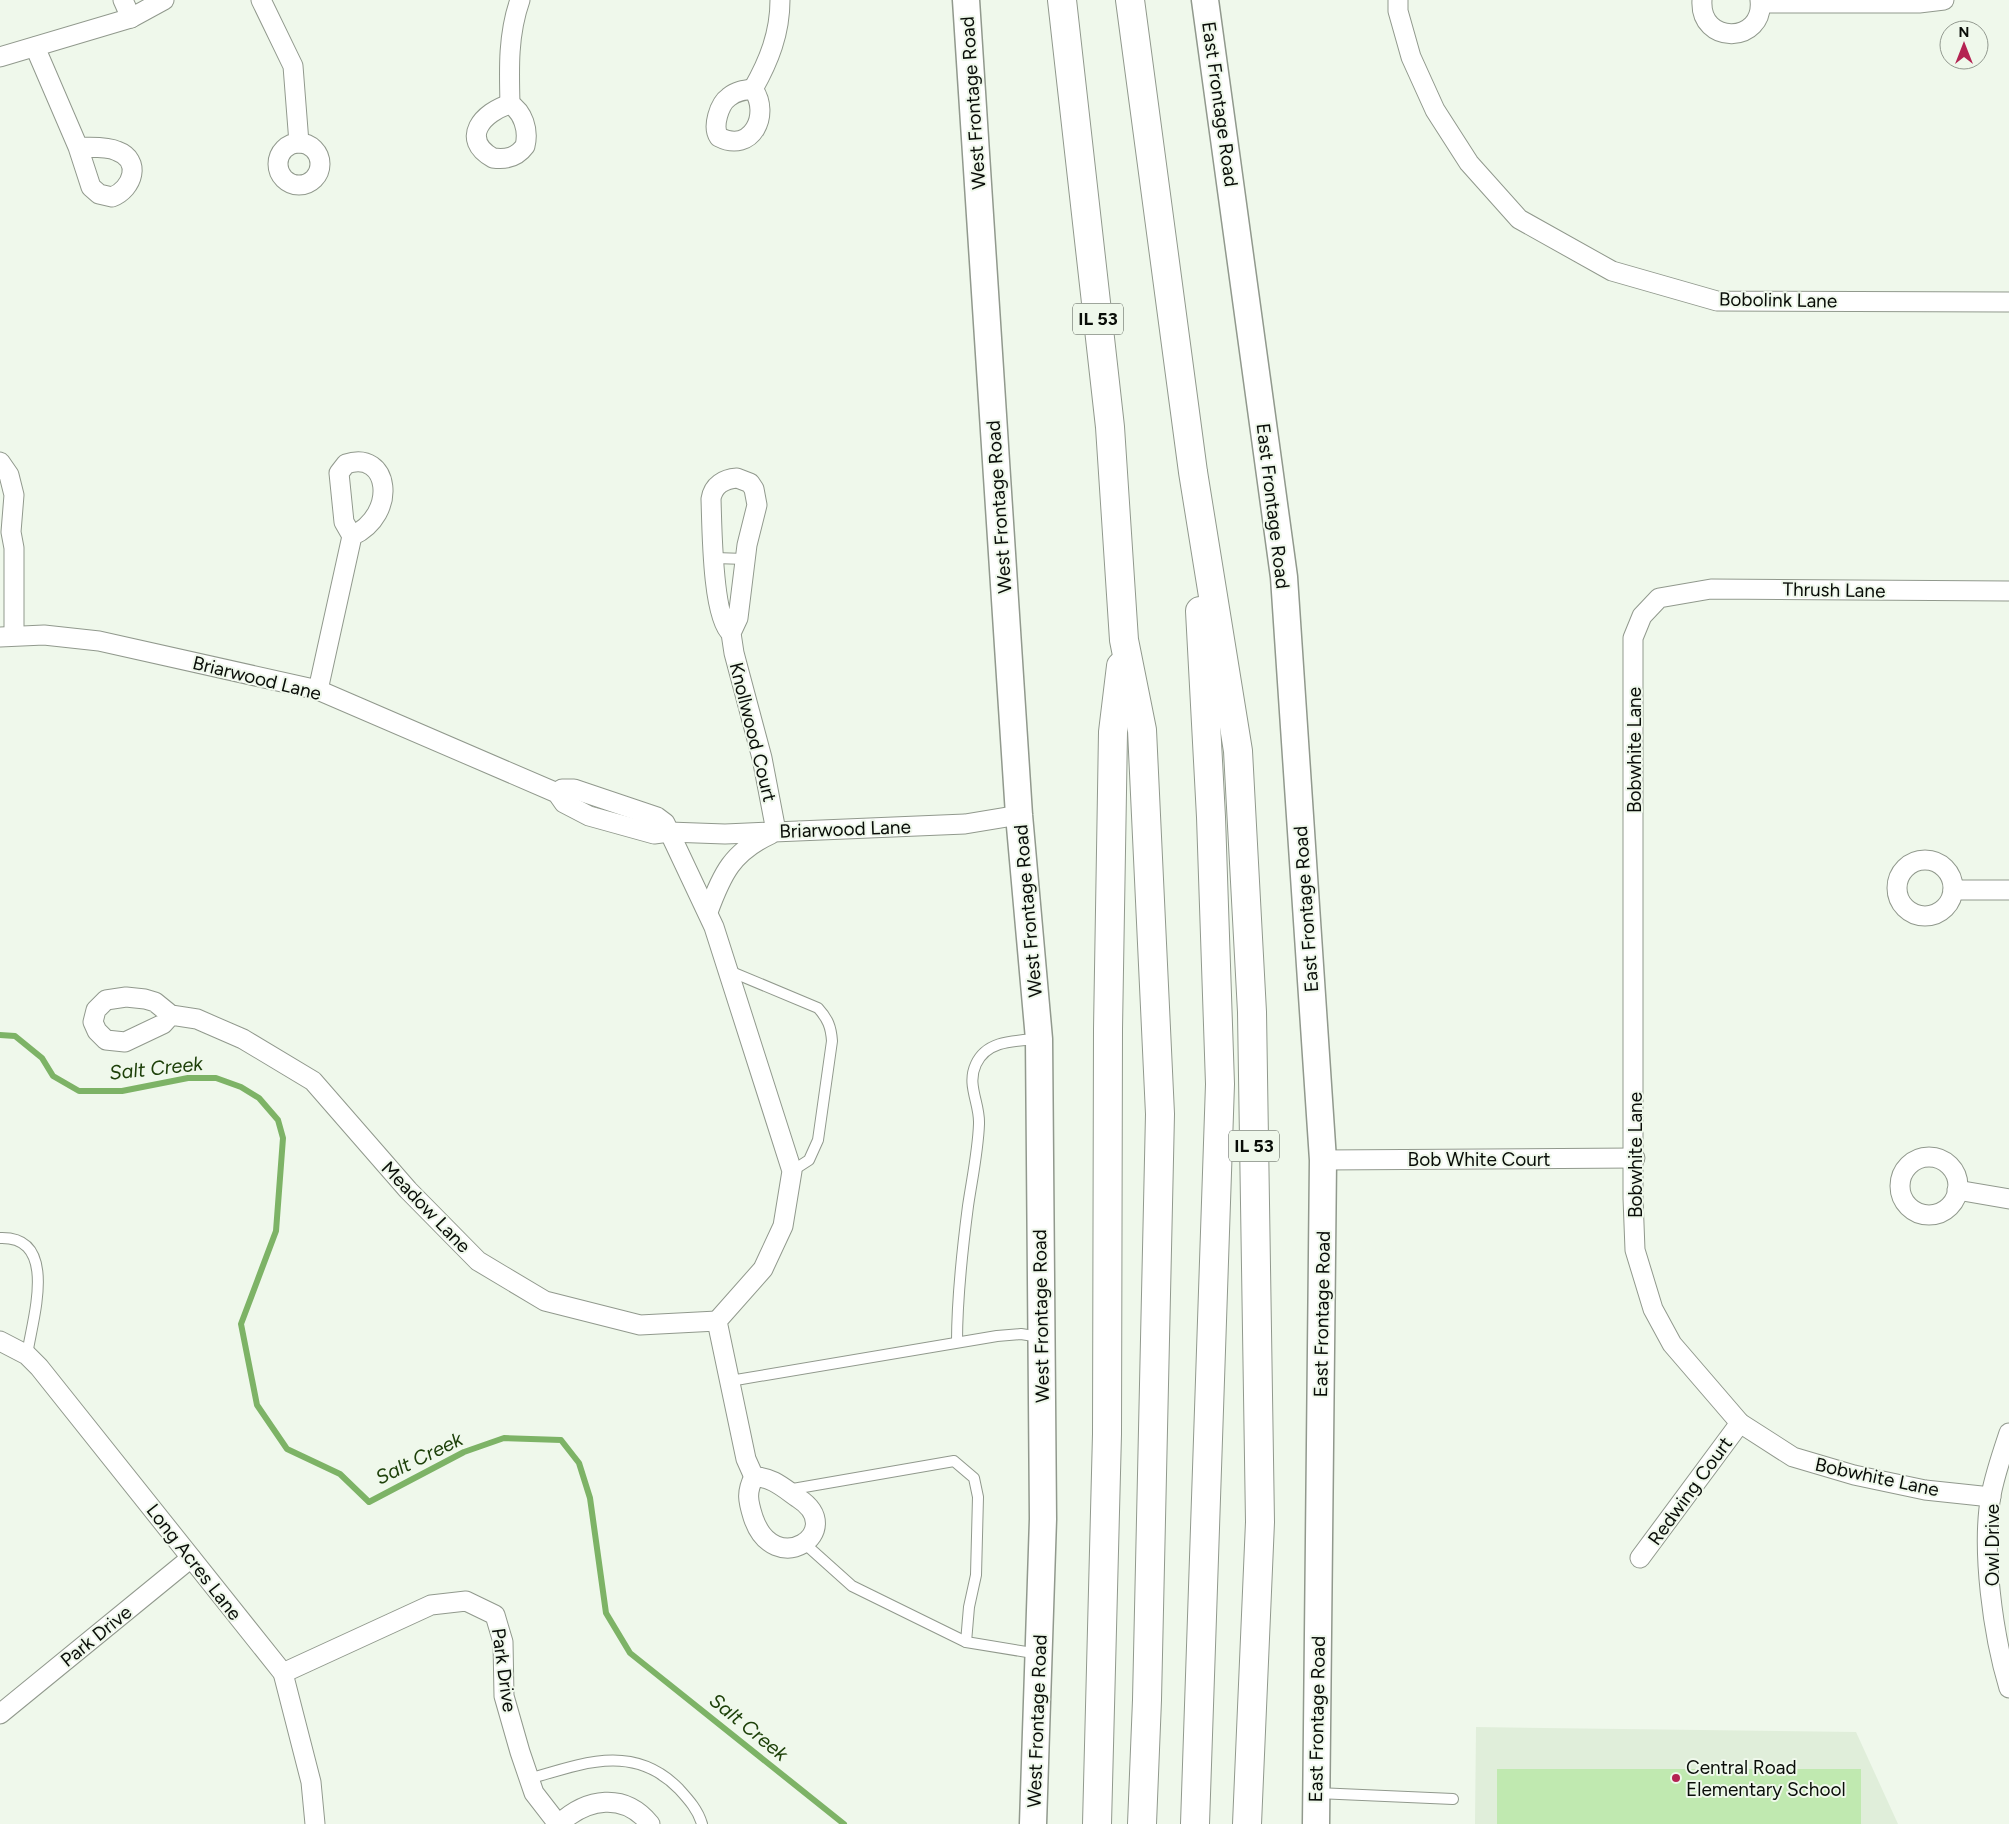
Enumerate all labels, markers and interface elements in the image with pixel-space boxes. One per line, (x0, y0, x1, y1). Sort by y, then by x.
street label: West Frontage Road (955, 16, 991, 190)
street label: East Frontage Road (1197, 20, 1243, 188)
north arrow (1939, 20, 1989, 70)
text: N (1959, 24, 1969, 41)
street label: Bobolink Lane (1719, 287, 1837, 313)
road number: IL 53 (1073, 304, 1123, 334)
street label: West Frontage Road (981, 420, 1017, 594)
street label: East Frontage Road (1251, 422, 1295, 590)
street label: Thrush Lane (1782, 578, 1886, 602)
street label: Briarwood Lane (190, 651, 324, 705)
street label: Knollwood Court (725, 660, 781, 804)
street label: Bobwhite Lane (1623, 687, 1646, 813)
street label: Briarwood Lane (779, 815, 911, 843)
street label: West Frontage Road (1009, 824, 1047, 998)
street label: East Frontage Road (1289, 825, 1323, 993)
water label: Salt Creek (108, 1051, 205, 1085)
street label: Bobwhite Lane (1624, 1092, 1647, 1218)
road number: IL 53 (1229, 1130, 1279, 1162)
street label: Bob White Court (1408, 1148, 1550, 1171)
street label: Meadow Lane (377, 1157, 475, 1257)
street label: West Frontage Road (1028, 1229, 1054, 1403)
street label: East Frontage Road (1309, 1230, 1335, 1398)
water label: Salt Creek (372, 1426, 468, 1489)
street label: Redwing Court (1643, 1432, 1737, 1550)
street label: Bobwhite Lane (1813, 1453, 1941, 1501)
street label: Long Acres Lane (141, 1499, 247, 1625)
street label: Owl Drive (1981, 1504, 2004, 1586)
street label: Park Drive (56, 1600, 136, 1672)
street label: Park Drive (487, 1626, 521, 1714)
street label: West Frontage Road (1022, 1634, 1052, 1808)
street label: East Frontage Road (1304, 1635, 1330, 1803)
water label: Salt Creek (705, 1688, 794, 1767)
place label: Central Road Elementary School (1686, 1756, 1846, 1801)
marker: Central Road Elementary School (1670, 1772, 1682, 1784)

